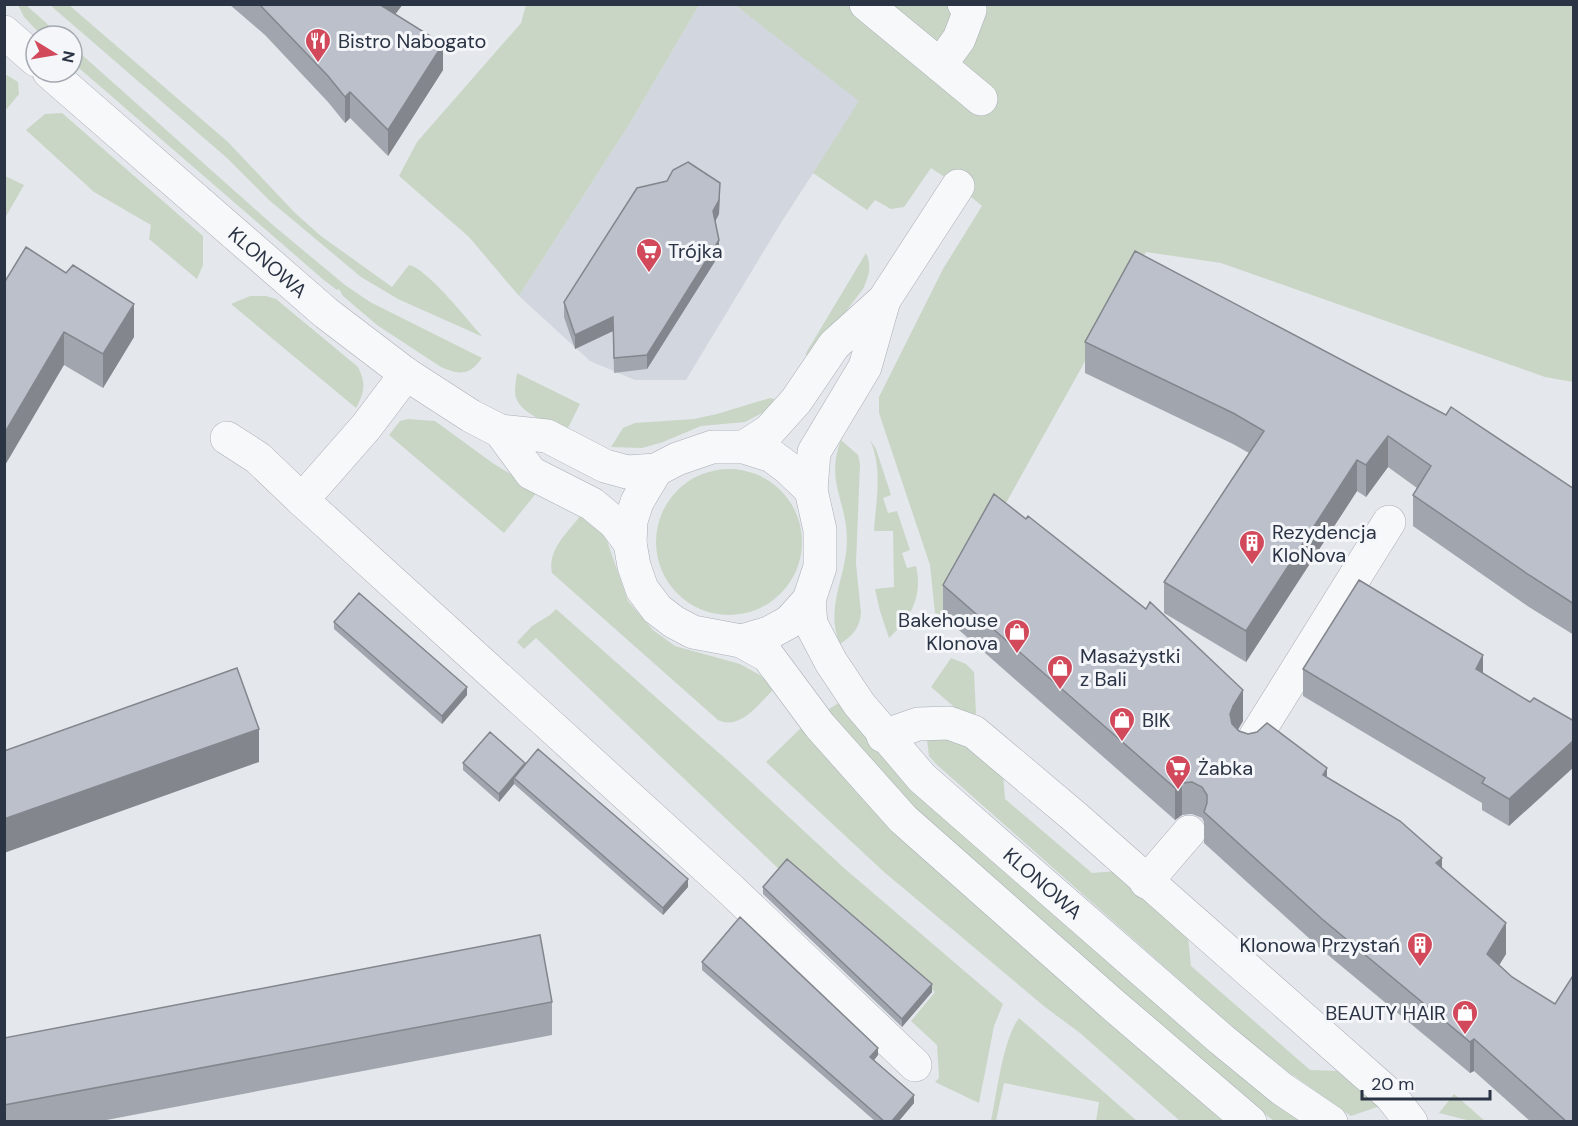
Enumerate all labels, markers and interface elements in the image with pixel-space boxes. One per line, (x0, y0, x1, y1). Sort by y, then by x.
north arrow (24, 24, 84, 84)
restaurant icon: Bistro Nabogato (303, 26, 333, 64)
place label: Bistro Nabogato (338, 28, 486, 54)
text: N (57, 49, 80, 64)
street label: KLONOWA (223, 221, 313, 304)
supermarket icon: Trójka (634, 236, 664, 274)
place label: Trójka (668, 238, 723, 264)
place label: Rezydencja KloNova (1272, 519, 1377, 568)
building icon: Rezydencja KloNova (1237, 528, 1267, 566)
place label: Bakehouse Klonova (898, 607, 998, 656)
shop icon: Bakehouse Klonova (1002, 617, 1032, 655)
place label: Masażystki z Bali (1080, 643, 1181, 692)
shop icon: Masażystki z Bali (1045, 653, 1075, 691)
shop icon: BIK (1107, 705, 1137, 743)
place label: BIK (1142, 707, 1171, 733)
supermarket icon: Żabka (1163, 753, 1193, 791)
place label: Żabka (1198, 755, 1253, 781)
street label: KLONOWA (998, 842, 1088, 925)
building icon: Klonowa Przystań (1405, 930, 1435, 968)
place label: Klonowa Przystań (1239, 932, 1400, 958)
shop icon: BEAUTY HAIR (1450, 998, 1480, 1036)
place label: BEAUTY HAIR (1325, 1000, 1446, 1026)
scale bar (1362, 1063, 1490, 1101)
text: 20 m (1371, 1072, 1414, 1096)

